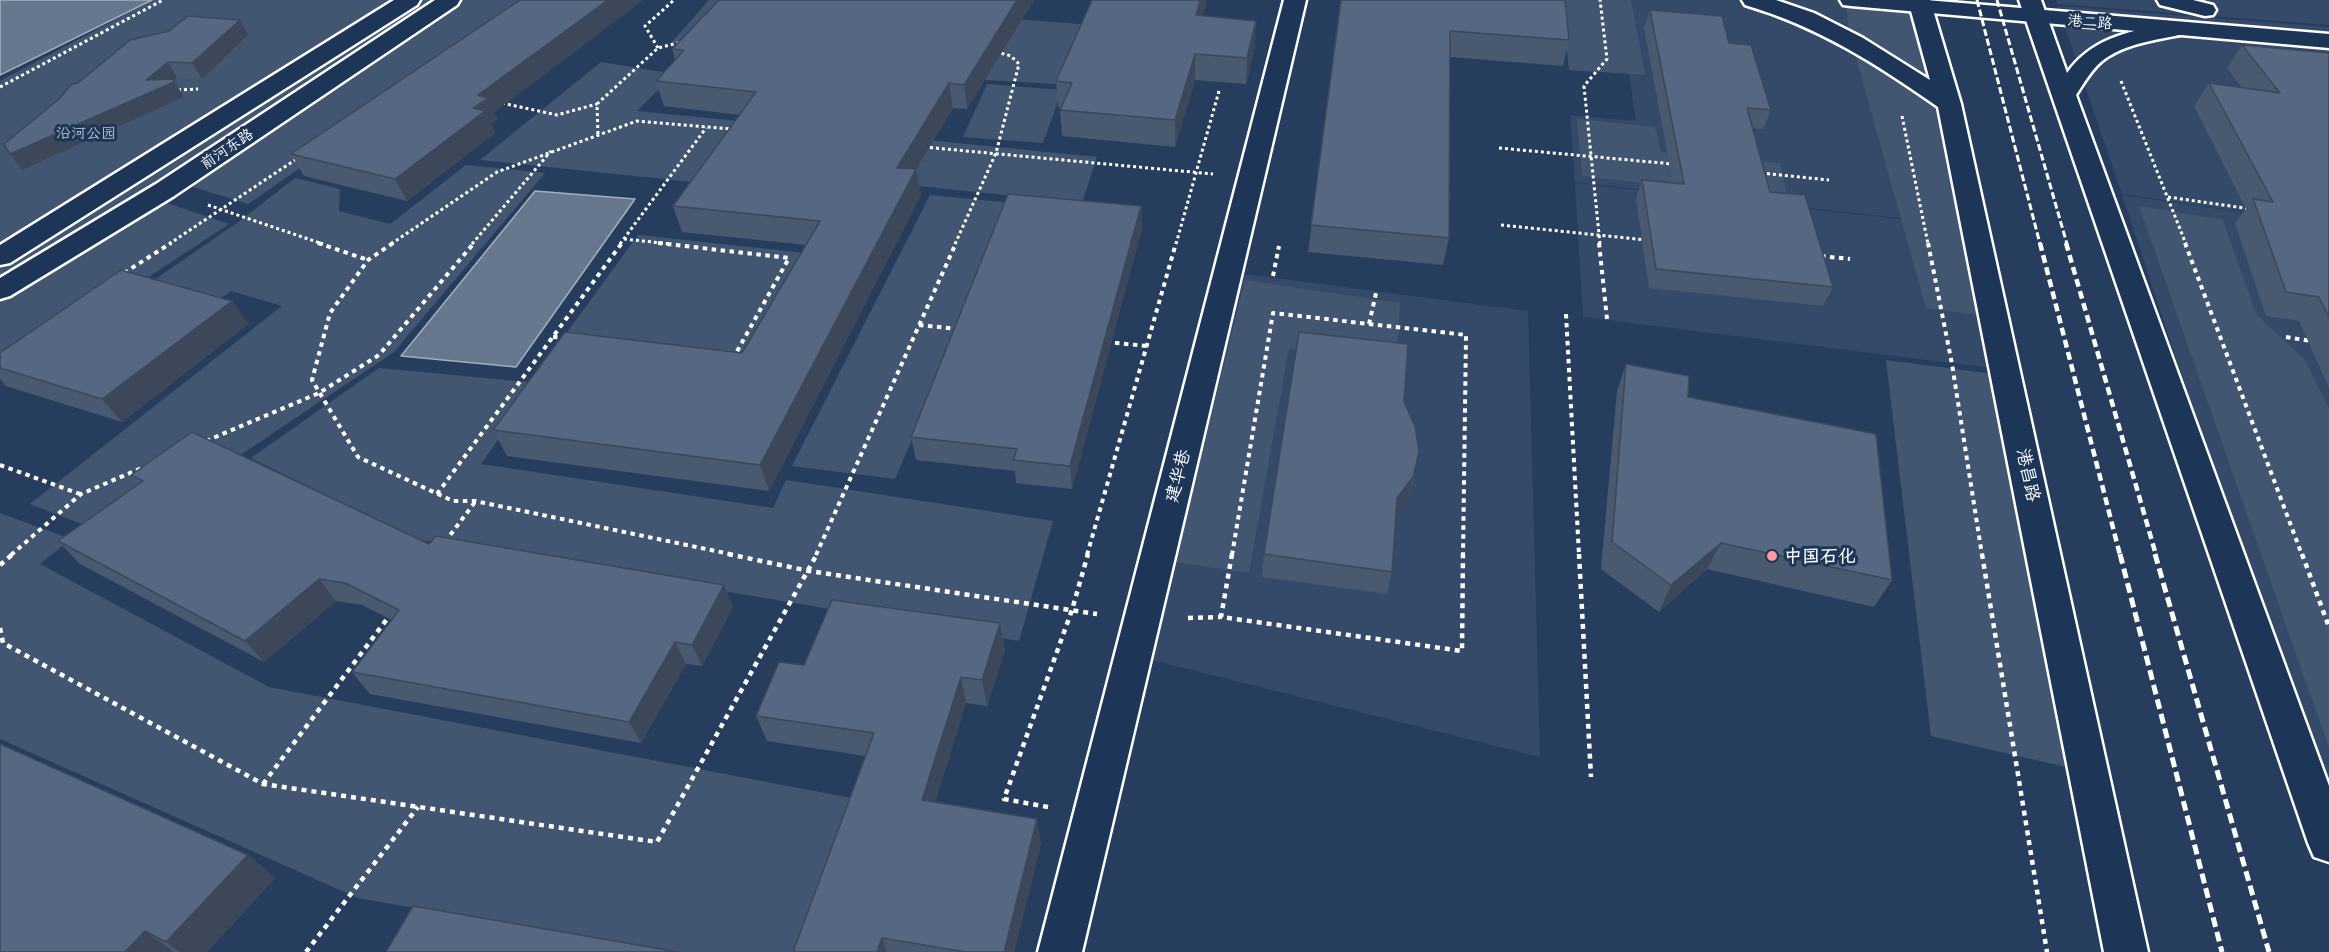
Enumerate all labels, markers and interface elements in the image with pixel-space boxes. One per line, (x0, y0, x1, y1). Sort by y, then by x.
street label: 港二路 (2067, 11, 2113, 33)
park label: 沿河公园 (56, 124, 116, 142)
street label: 前河东路 (197, 125, 257, 173)
street label: 港昌路 (2012, 446, 2044, 504)
street label: 建华巷 (1161, 447, 1195, 505)
place label: 中国石化 (1784, 545, 1856, 567)
marker: 中国石化 (1765, 549, 1779, 563)

